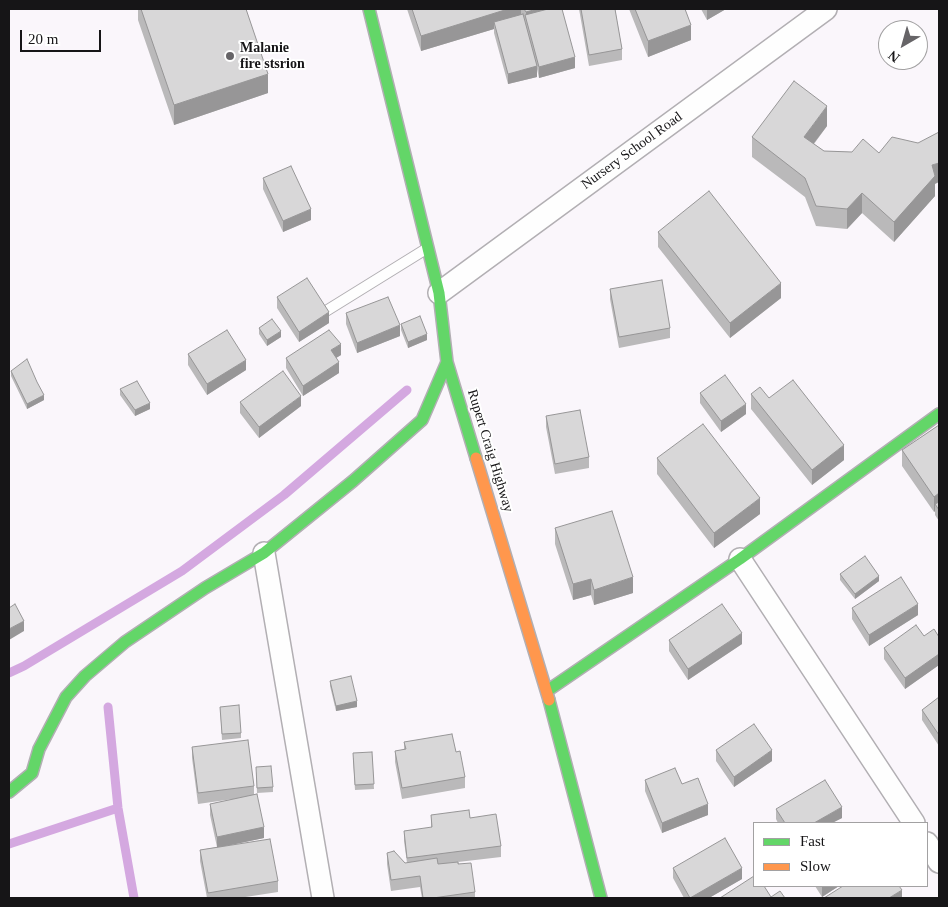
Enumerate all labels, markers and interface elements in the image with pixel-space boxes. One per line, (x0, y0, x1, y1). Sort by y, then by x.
scale bar (22, 20, 104, 52)
north arrow (878, 20, 928, 70)
text: 20 m (28, 31, 58, 47)
place label: Malanie fire stsrion (240, 40, 305, 72)
text: N (885, 47, 903, 65)
marker: Malanie fire stsrion (224, 50, 236, 62)
street label: Nursery School Road (578, 109, 686, 193)
street label: Rupert Craig Highway (463, 388, 517, 514)
legend (753, 822, 928, 887)
text: Fast (800, 833, 825, 849)
text: Slow (800, 858, 831, 874)

